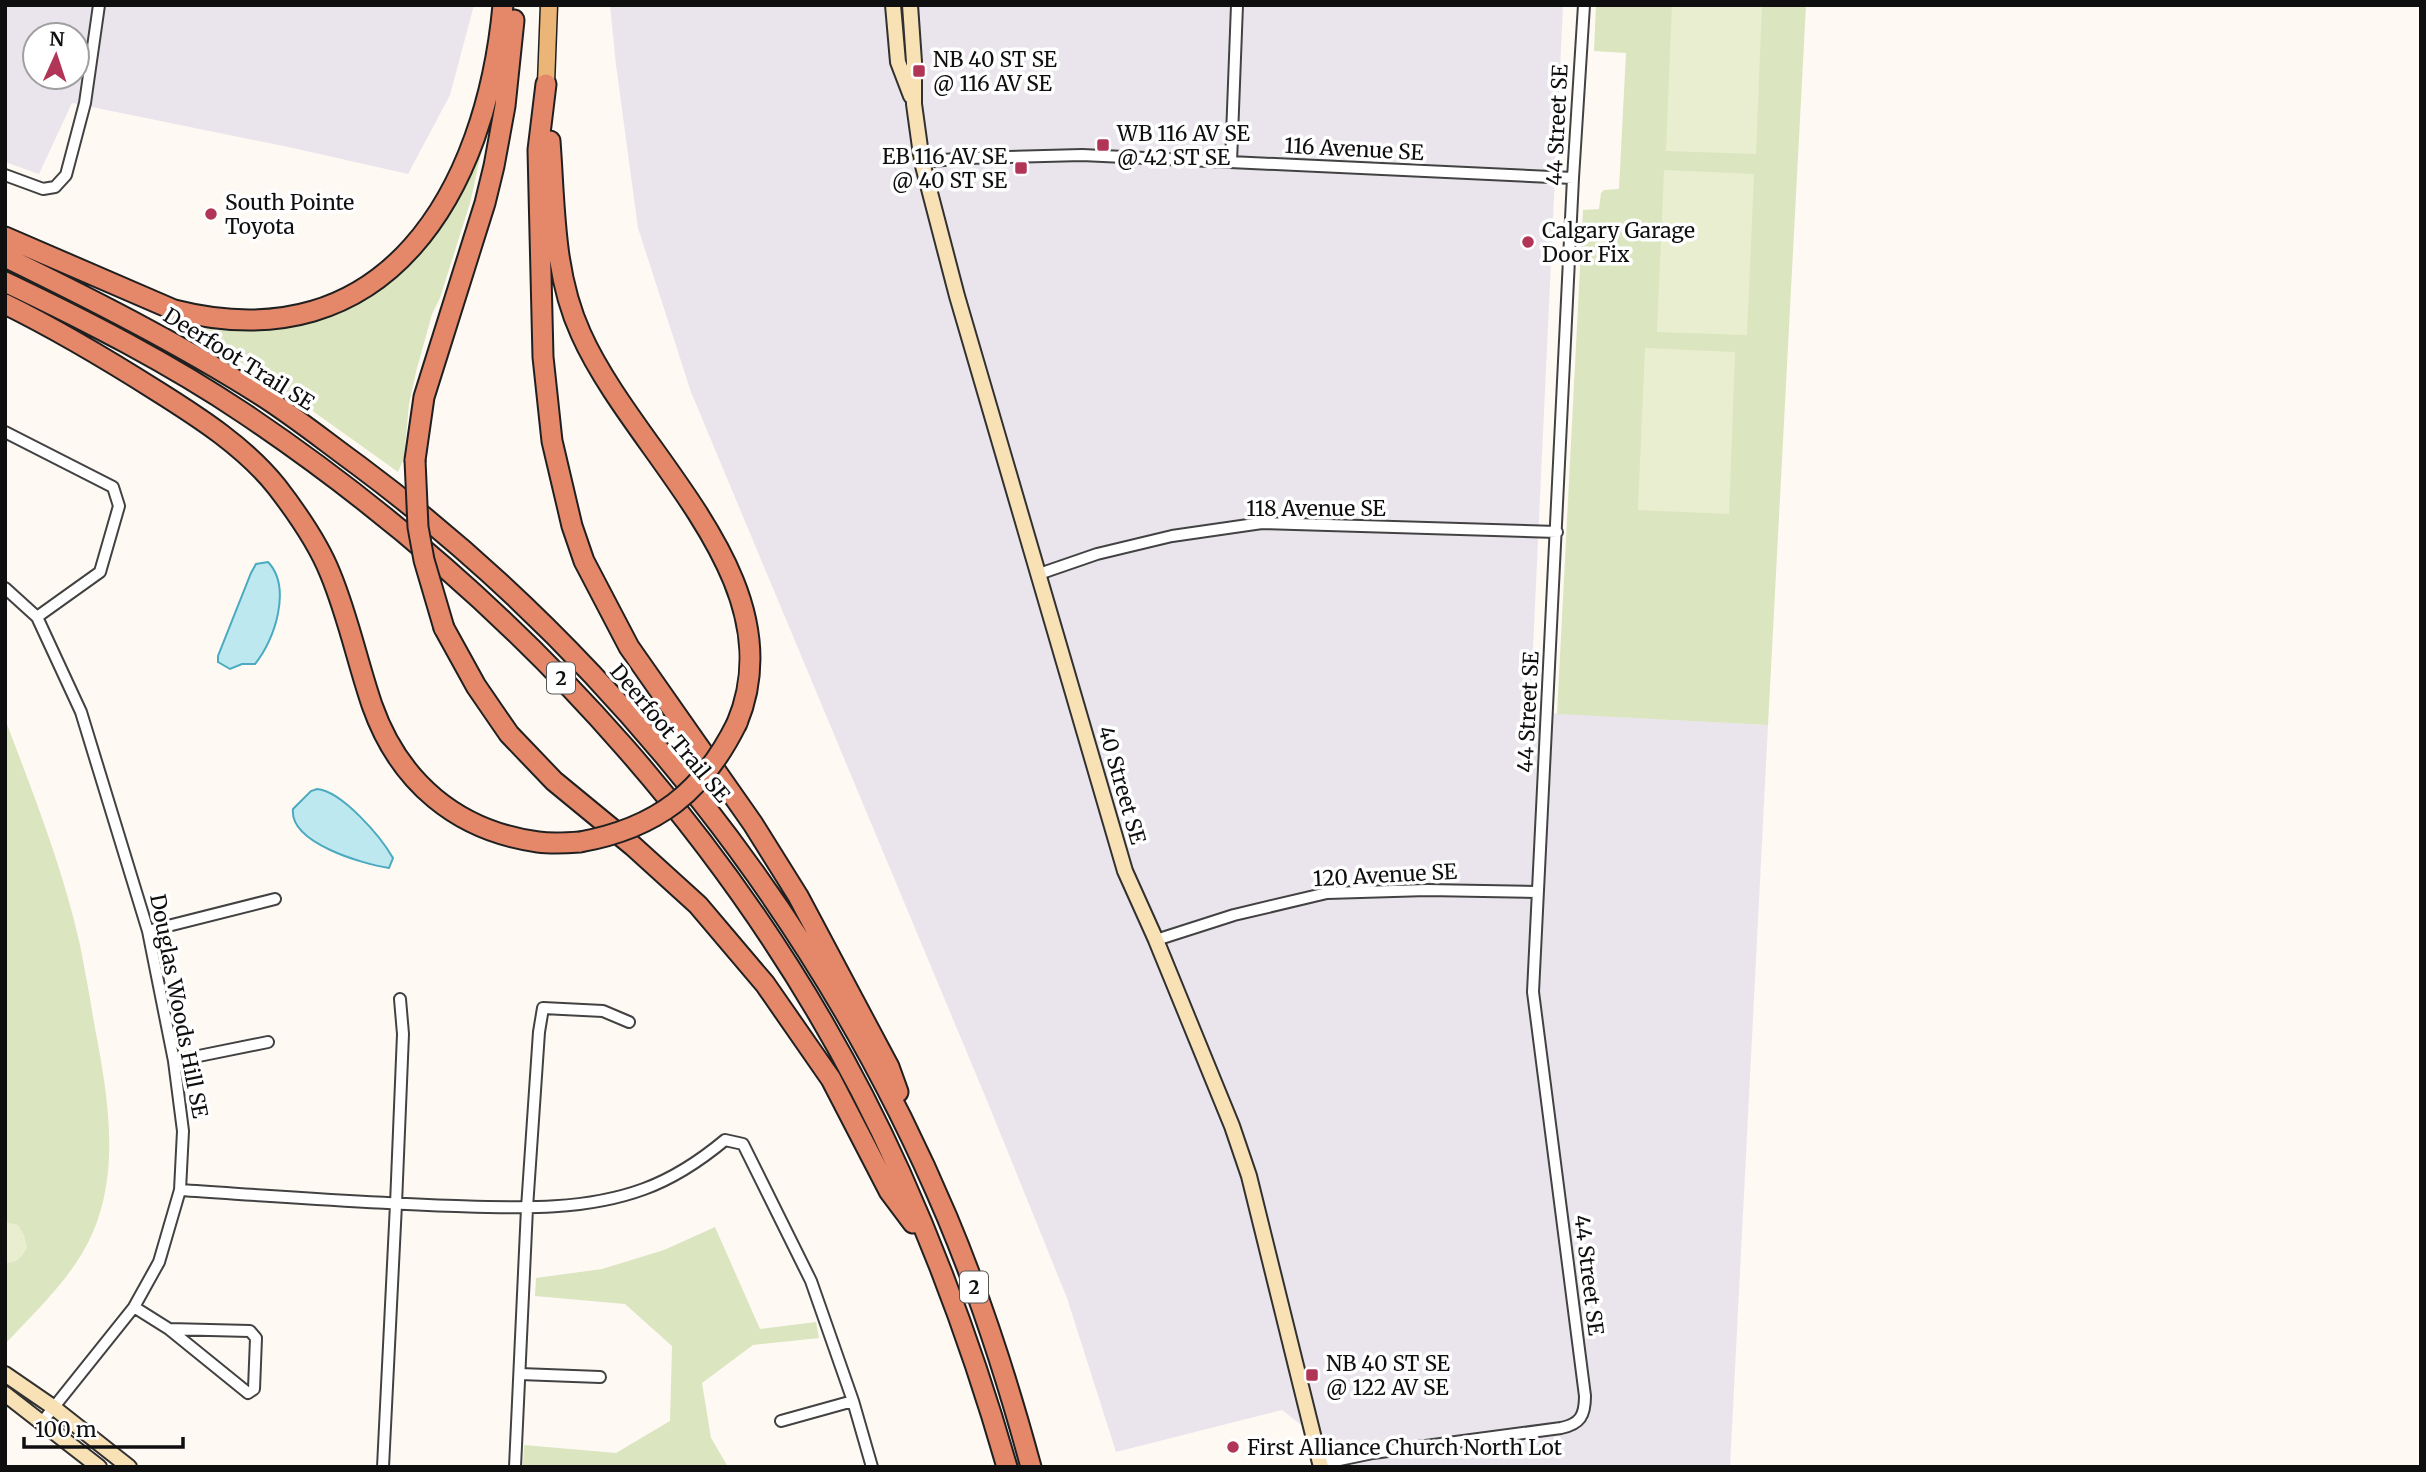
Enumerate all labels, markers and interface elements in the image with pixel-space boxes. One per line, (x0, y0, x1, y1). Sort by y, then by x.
north arrow (21, 21, 91, 91)
text: N (49, 27, 65, 51)
place label: NB 40 ST SE @ 116 AV SE (933, 46, 1058, 97)
marker: NB 40 ST SE @ 116 AV SE (911, 63, 927, 79)
street label: 44 Street SE (1540, 63, 1574, 186)
place label: WB 116 AV SE @ 42 ST SE (1116, 120, 1250, 171)
street label: 116 Avenue SE (1284, 132, 1425, 166)
marker: WB 116 AV SE @ 42 ST SE (1095, 137, 1111, 153)
place label: EB 116 AV SE @ 40 ST SE (882, 143, 1008, 194)
marker: EB 116 AV SE @ 40 ST SE (1013, 160, 1029, 176)
place label: South Pointe Toyota (225, 189, 354, 240)
marker: South Pointe Toyota (203, 206, 219, 222)
place label: Calgary Garage Door Fix (1542, 217, 1695, 268)
marker: Calgary Garage Door Fix (1520, 234, 1536, 250)
street label: Deerfoot Trail SE (159, 302, 320, 417)
street label: 118 Avenue SE (1246, 495, 1386, 522)
street label: 44 Street SE (1511, 650, 1545, 773)
street label: Deerfoot Trail SE (604, 658, 736, 808)
road number: 2 (547, 663, 575, 694)
street label: 40 Street SE (1092, 723, 1152, 848)
street label: 120 Avenue SE (1312, 858, 1458, 892)
street label: Douglas Woods Hill SE (144, 892, 214, 1121)
street label: 44 Street SE (1568, 1213, 1610, 1338)
road number: 2 (960, 1272, 988, 1302)
place label: NB 40 ST SE @ 122 AV SE (1326, 1350, 1451, 1401)
marker: NB 40 ST SE @ 122 AV SE (1304, 1367, 1320, 1383)
scale bar (24, 1406, 184, 1450)
text: 100 m (35, 1416, 97, 1443)
place label: First Alliance Church North Lot (1247, 1434, 1562, 1461)
marker: First Alliance Church North Lot (1225, 1439, 1241, 1455)

